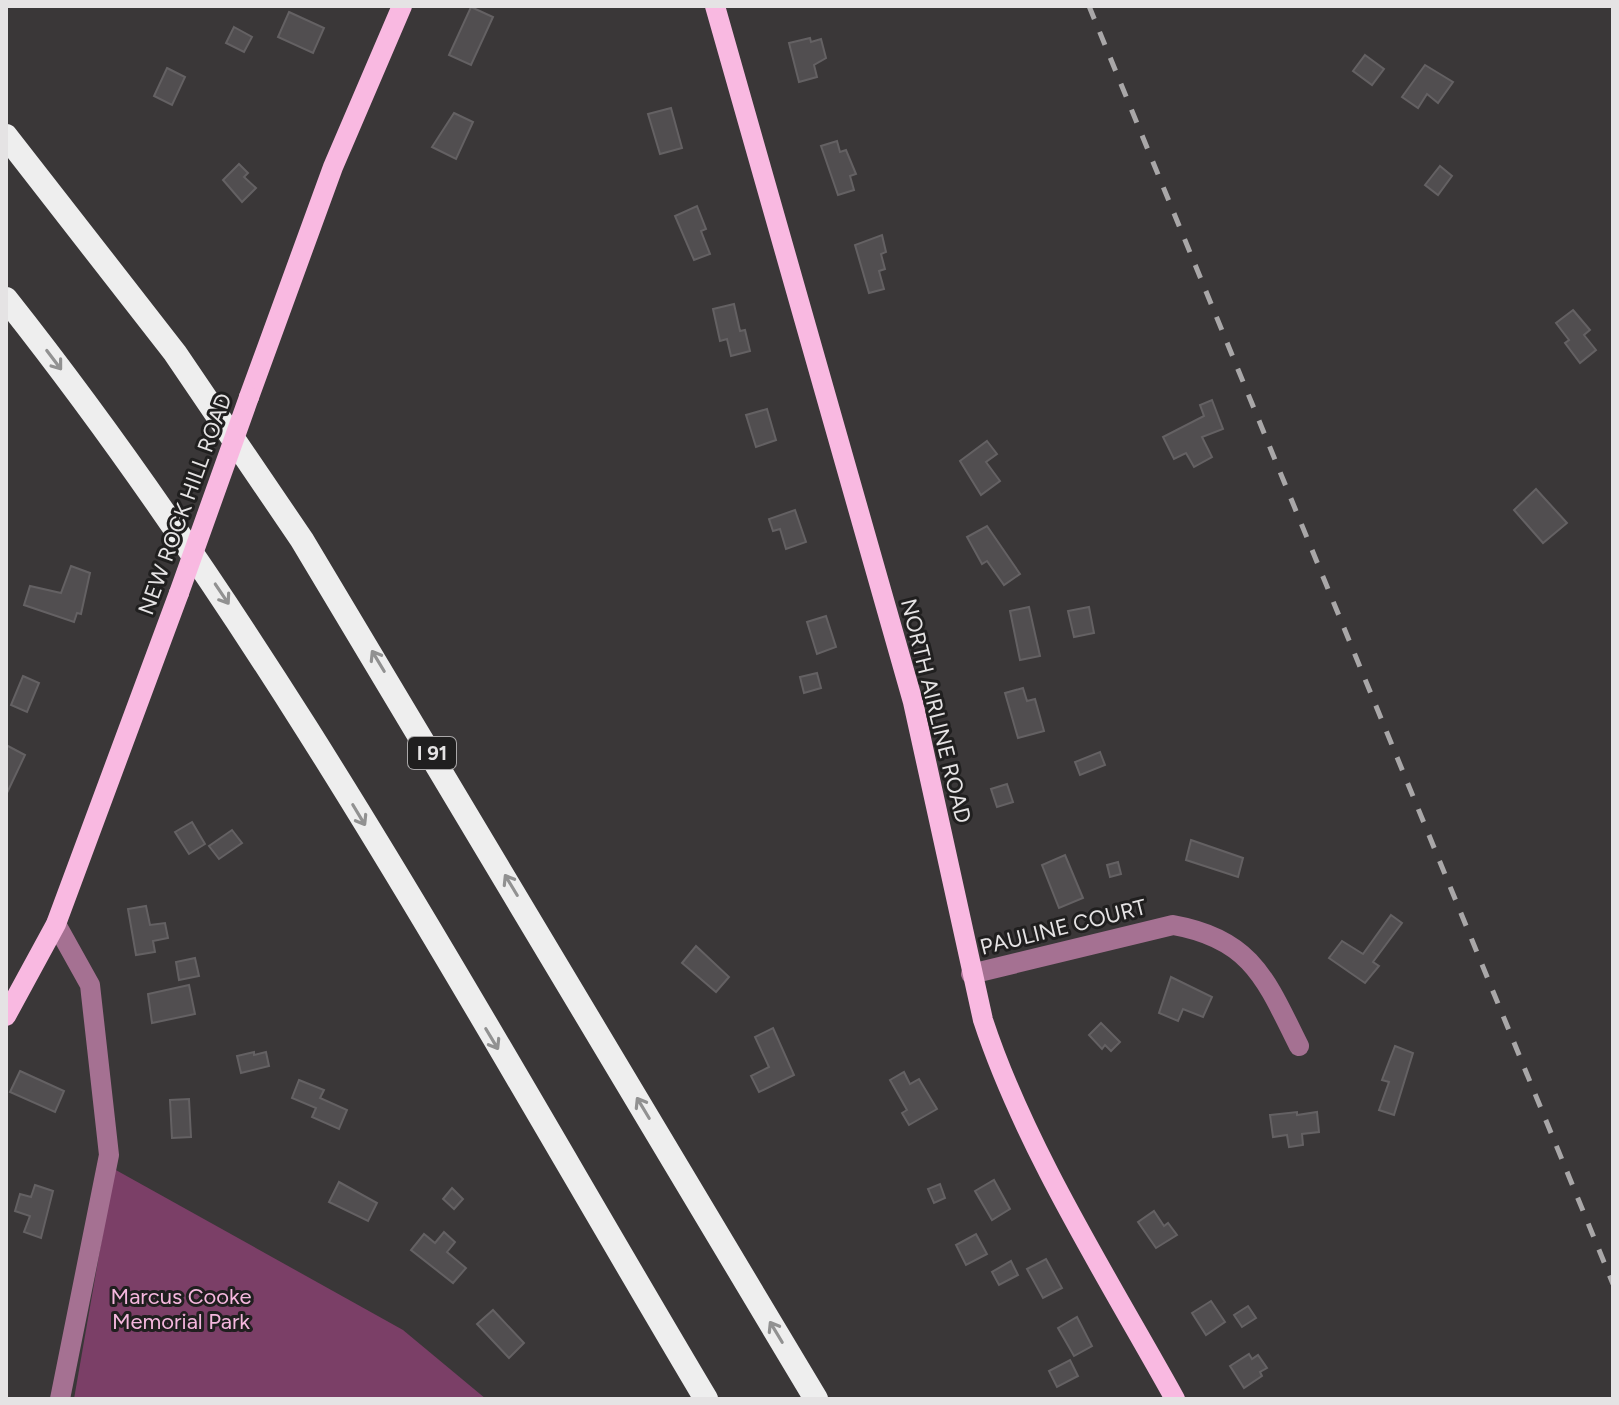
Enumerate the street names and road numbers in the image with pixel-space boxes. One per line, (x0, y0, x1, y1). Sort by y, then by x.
street label: NEW ROCK HILL ROAD (132, 390, 238, 618)
street label: NORTH AIRLINE ROAD (895, 596, 977, 826)
road number: I 91 (408, 737, 456, 769)
street label: PAULINE COURT (977, 893, 1149, 961)

